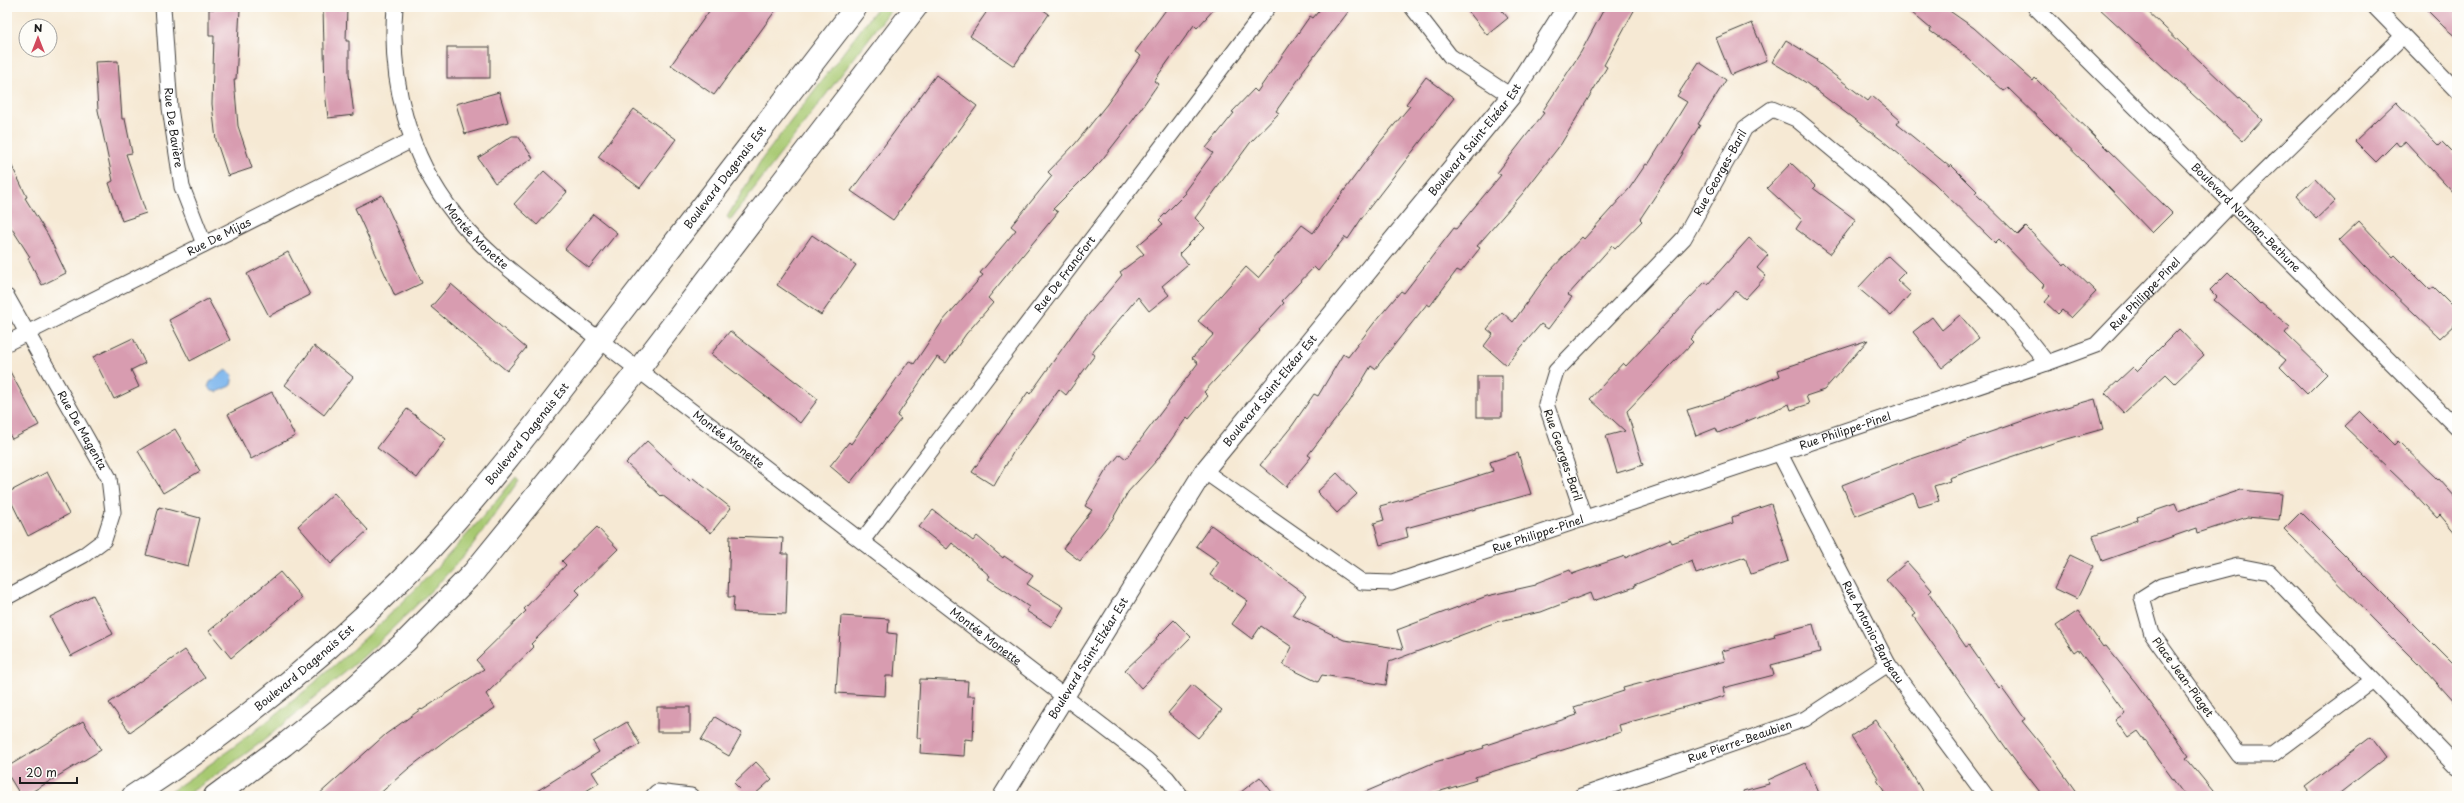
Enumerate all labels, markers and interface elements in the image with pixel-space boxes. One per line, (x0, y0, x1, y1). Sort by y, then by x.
north arrow (18, 18, 58, 58)
text: N (34, 19, 43, 36)
street label: Boulevard Saint-Elzéar Est (1424, 80, 1525, 199)
street label: Rue De Bavière (161, 87, 188, 169)
street label: Boulevard Dagenais Est (679, 121, 770, 232)
street label: Rue Georges-Baril (1689, 126, 1751, 219)
street label: Boulevard Norman-Bethune (2188, 159, 2305, 276)
street label: Montée Monette (441, 199, 513, 273)
street label: Rue De Mijas (184, 213, 254, 260)
street label: Rue De FrancFort (1030, 232, 1099, 316)
street label: Rue Philippe-Pinel (2105, 253, 2184, 334)
street label: Boulevard Saint-Elzéar Est (1218, 330, 1321, 450)
street label: Boulevard Dagenais Est (481, 378, 573, 488)
street label: Rue De Magenta (53, 387, 112, 473)
street label: Montée Monette (689, 406, 769, 472)
street label: Rue Georges-Baril (1540, 407, 1587, 503)
street label: Rue Philippe-Pinel (1797, 407, 1893, 454)
street label: Rue Philippe-Pinel (1490, 510, 1586, 557)
street label: Rue Antonio-Barbeau (1839, 578, 1909, 687)
street label: Boulevard Saint-Elzéar Est (1044, 593, 1132, 722)
street label: Montée Monette (947, 603, 1026, 669)
street label: Boulevard Dagenais Est (250, 620, 358, 715)
street label: Place Jean-Piaget (2149, 633, 2219, 721)
street label: Rue Pierre-Beaubien (1685, 715, 1794, 767)
scale bar (20, 759, 77, 785)
text: 20 m (26, 763, 57, 781)

